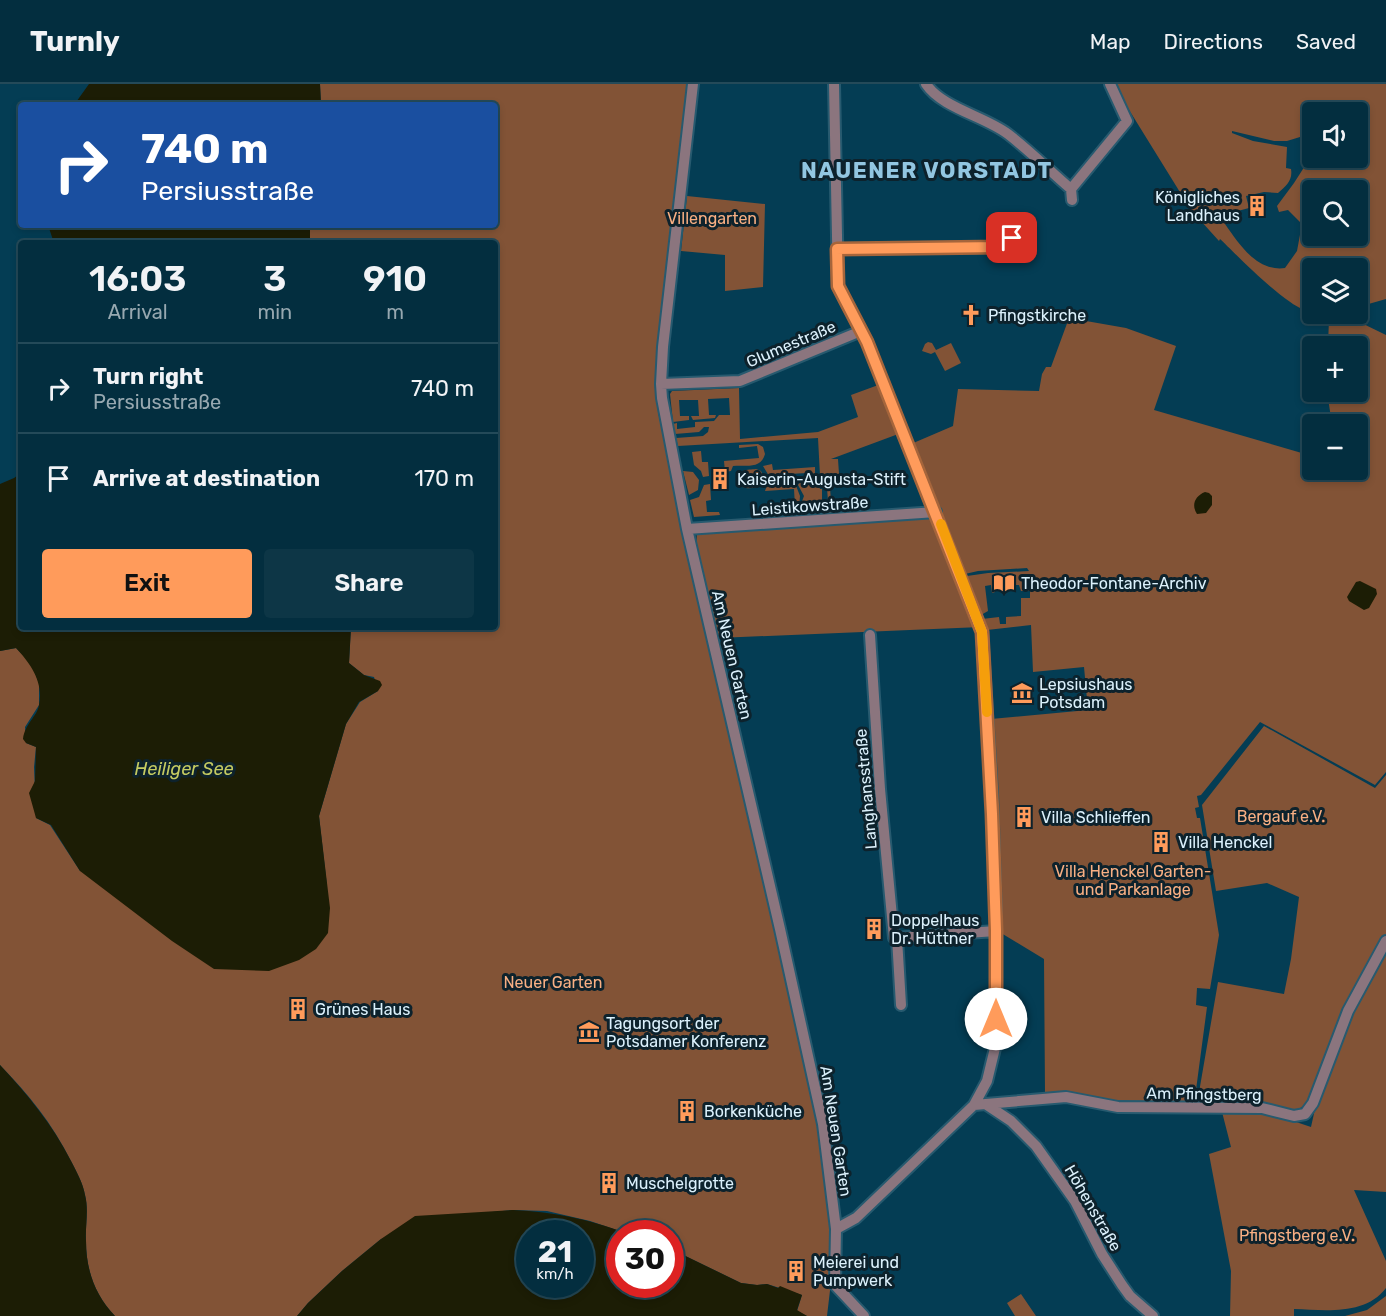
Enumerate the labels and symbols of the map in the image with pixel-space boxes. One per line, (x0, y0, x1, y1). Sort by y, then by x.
district label: NAUENER VORSTADT (801, 157, 1053, 184)
place label: Königliches Landhaus (1155, 188, 1240, 225)
building icon: Königliches Landhaus (1245, 194, 1269, 218)
park label: Villengarten (667, 209, 757, 228)
pin (986, 212, 1037, 263)
church icon: Pfingstkirche (959, 303, 983, 327)
place label: Pfingstkirche (988, 306, 1086, 325)
street label: Glumestraße (743, 317, 839, 371)
building icon: Kaiserin-Augusta-Stift (708, 467, 732, 491)
place label: Kaiserin-Augusta-Stift (737, 470, 906, 489)
street label: Leistikowstraße (751, 492, 869, 520)
library icon: Theodor-Fontane-Archiv (992, 571, 1016, 595)
place label: Theodor-Fontane-Archiv (1021, 574, 1207, 593)
street label: Am Neuen Garten (708, 589, 756, 721)
place label: Lepsiushaus Potsdam (1039, 675, 1133, 712)
museum icon: Lepsiushaus Potsdam (1010, 681, 1034, 705)
street label: Langhansstraße (851, 728, 881, 850)
water label: Heiliger See (134, 758, 234, 780)
building icon: Villa Schlieffen (1012, 805, 1036, 829)
park label: Bergauf e.V. (1237, 807, 1325, 826)
place label: Villa Schlieffen (1041, 808, 1151, 827)
building icon: Villa Henckel (1149, 830, 1173, 854)
place label: Villa Henckel (1178, 833, 1272, 852)
park label: Villa Henckel Garten- und Parkanlage (1055, 862, 1211, 899)
place label: Doppelhaus Dr. Hüttner (891, 911, 980, 948)
building icon: Doppelhaus Dr. Hüttner (862, 917, 886, 941)
park label: Neuer Garten (503, 973, 603, 992)
position arrow (964, 987, 1028, 1051)
building icon: Grünes Haus (286, 997, 310, 1021)
place label: Grünes Haus (315, 1000, 410, 1019)
place label: Tagungsort der Potsdamer Konferenz (606, 1014, 766, 1051)
museum icon: Tagungsort der Potsdamer Konferenz (577, 1020, 601, 1044)
street label: Am Neuen Garten (816, 1064, 856, 1198)
street label: Am Pfingstberg (1146, 1083, 1262, 1105)
building icon: Borkenküche (675, 1099, 699, 1123)
place label: Borkenküche (704, 1102, 802, 1121)
street label: Höhenstraße (1061, 1161, 1125, 1255)
building icon: Muschelgrotte (597, 1171, 621, 1195)
place label: Muschelgrotte (626, 1174, 734, 1193)
speed limit sign: 30 (606, 1220, 684, 1298)
park label: Pfingstberg e.V. (1239, 1226, 1355, 1245)
place label: Meierei und Pumpwerk (813, 1253, 899, 1290)
building icon: Meierei und Pumpwerk (784, 1259, 808, 1283)

